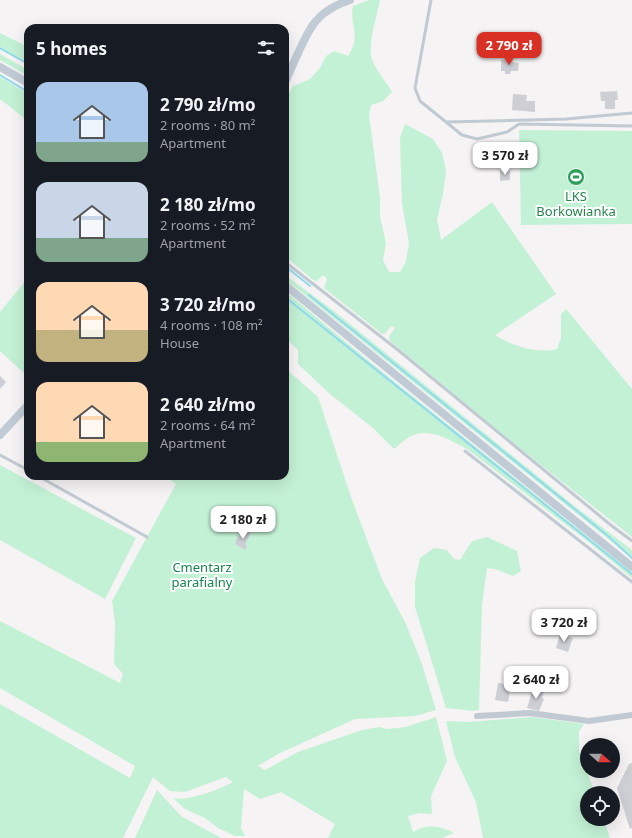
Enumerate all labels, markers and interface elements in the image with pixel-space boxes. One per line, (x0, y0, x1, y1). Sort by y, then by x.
pin: 2 790 zł (468, 32, 550, 66)
text: 2 790 zł (486, 36, 532, 54)
text: 5 homes (36, 37, 107, 60)
icon: filters (255, 37, 277, 59)
text: 2 790 zł/mo (160, 93, 256, 116)
icon: home (68, 98, 116, 146)
text: 2 rooms · 80 m² (160, 116, 255, 134)
text: Apartment (160, 134, 226, 152)
pin: 3 570 zł (464, 142, 546, 176)
text: 3 570 zł (482, 146, 528, 164)
sports icon: LKS Borkowianka (566, 167, 586, 187)
place label: LKS Borkowianka (536, 187, 616, 220)
text: 2 180 zł/mo (160, 193, 256, 216)
icon: home (68, 198, 116, 246)
text: 2 rooms · 52 m² (160, 216, 255, 234)
text: Apartment (160, 234, 226, 252)
text: 3 720 zł/mo (160, 293, 256, 316)
icon: home (68, 298, 116, 346)
text: 4 rooms · 108 m² (160, 316, 263, 334)
text: House (160, 334, 199, 352)
text: 2 640 zł/mo (160, 393, 256, 416)
icon: home (68, 398, 116, 446)
text: 2 rooms · 64 m² (160, 416, 255, 434)
text: Apartment (160, 434, 226, 452)
pin: 2 180 zł (202, 506, 284, 540)
text: 2 180 zł (220, 510, 266, 528)
park label: Cmentarz parafialny (172, 558, 233, 591)
pin: 3 720 zł (523, 609, 605, 643)
text: 3 720 zł (541, 613, 587, 631)
pin: 2 640 zł (495, 666, 577, 700)
text: 2 640 zł (513, 670, 559, 688)
north arrow (580, 738, 620, 778)
map controls (580, 738, 620, 826)
button: locate (580, 786, 620, 826)

